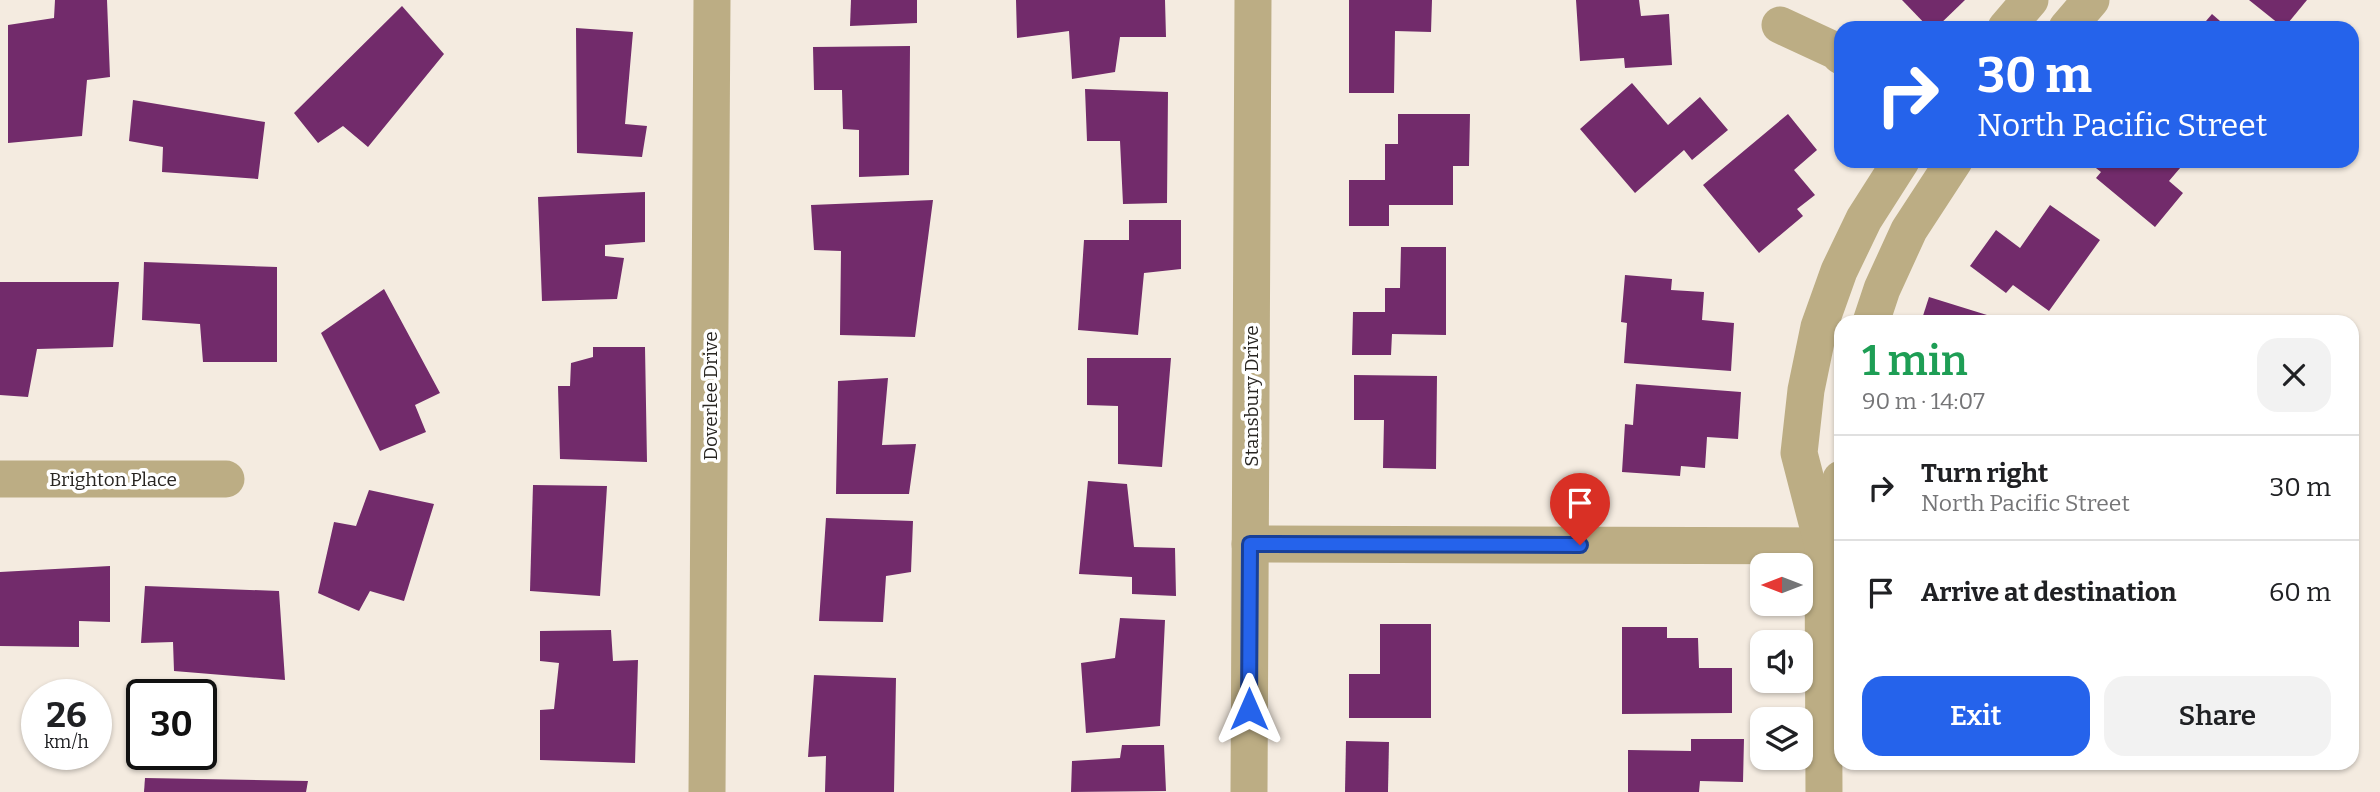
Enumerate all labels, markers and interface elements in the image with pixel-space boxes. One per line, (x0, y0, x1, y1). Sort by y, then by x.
text: 30 m (1977, 46, 2092, 105)
icon: right (1862, 49, 1953, 140)
text: North Pacific Street (1977, 106, 2267, 144)
street label: Stansbury Drive (1240, 325, 1263, 467)
street label: Doverlee Drive (699, 331, 722, 461)
text: 1 min (1862, 336, 1968, 386)
button: close (2257, 338, 2331, 412)
text: 90 m · 14:07 (1862, 387, 1985, 415)
text: Turn right (1921, 458, 2048, 489)
street label: Brighton Place (49, 468, 177, 491)
icon: right (1862, 469, 1900, 507)
text: 30 m (2270, 472, 2331, 503)
pin (1550, 473, 1610, 545)
icon: arrive (1561, 484, 1599, 522)
text: North Pacific Street (1921, 489, 2130, 517)
north arrow (1750, 553, 1813, 616)
map controls (1750, 553, 1813, 770)
icon: arrive (1862, 574, 1900, 612)
text: Arrive at destination (1921, 577, 2176, 608)
text: 60 m (2269, 577, 2331, 608)
button: sound (1750, 630, 1813, 693)
position arrow (1212, 672, 1286, 746)
button: Exit (1862, 676, 2090, 756)
button: Share (2104, 676, 2331, 756)
speed limit sign: 30 (126, 679, 217, 770)
text: 26 (46, 694, 87, 736)
button: layers (1750, 707, 1813, 770)
text: km/h (44, 731, 89, 753)

